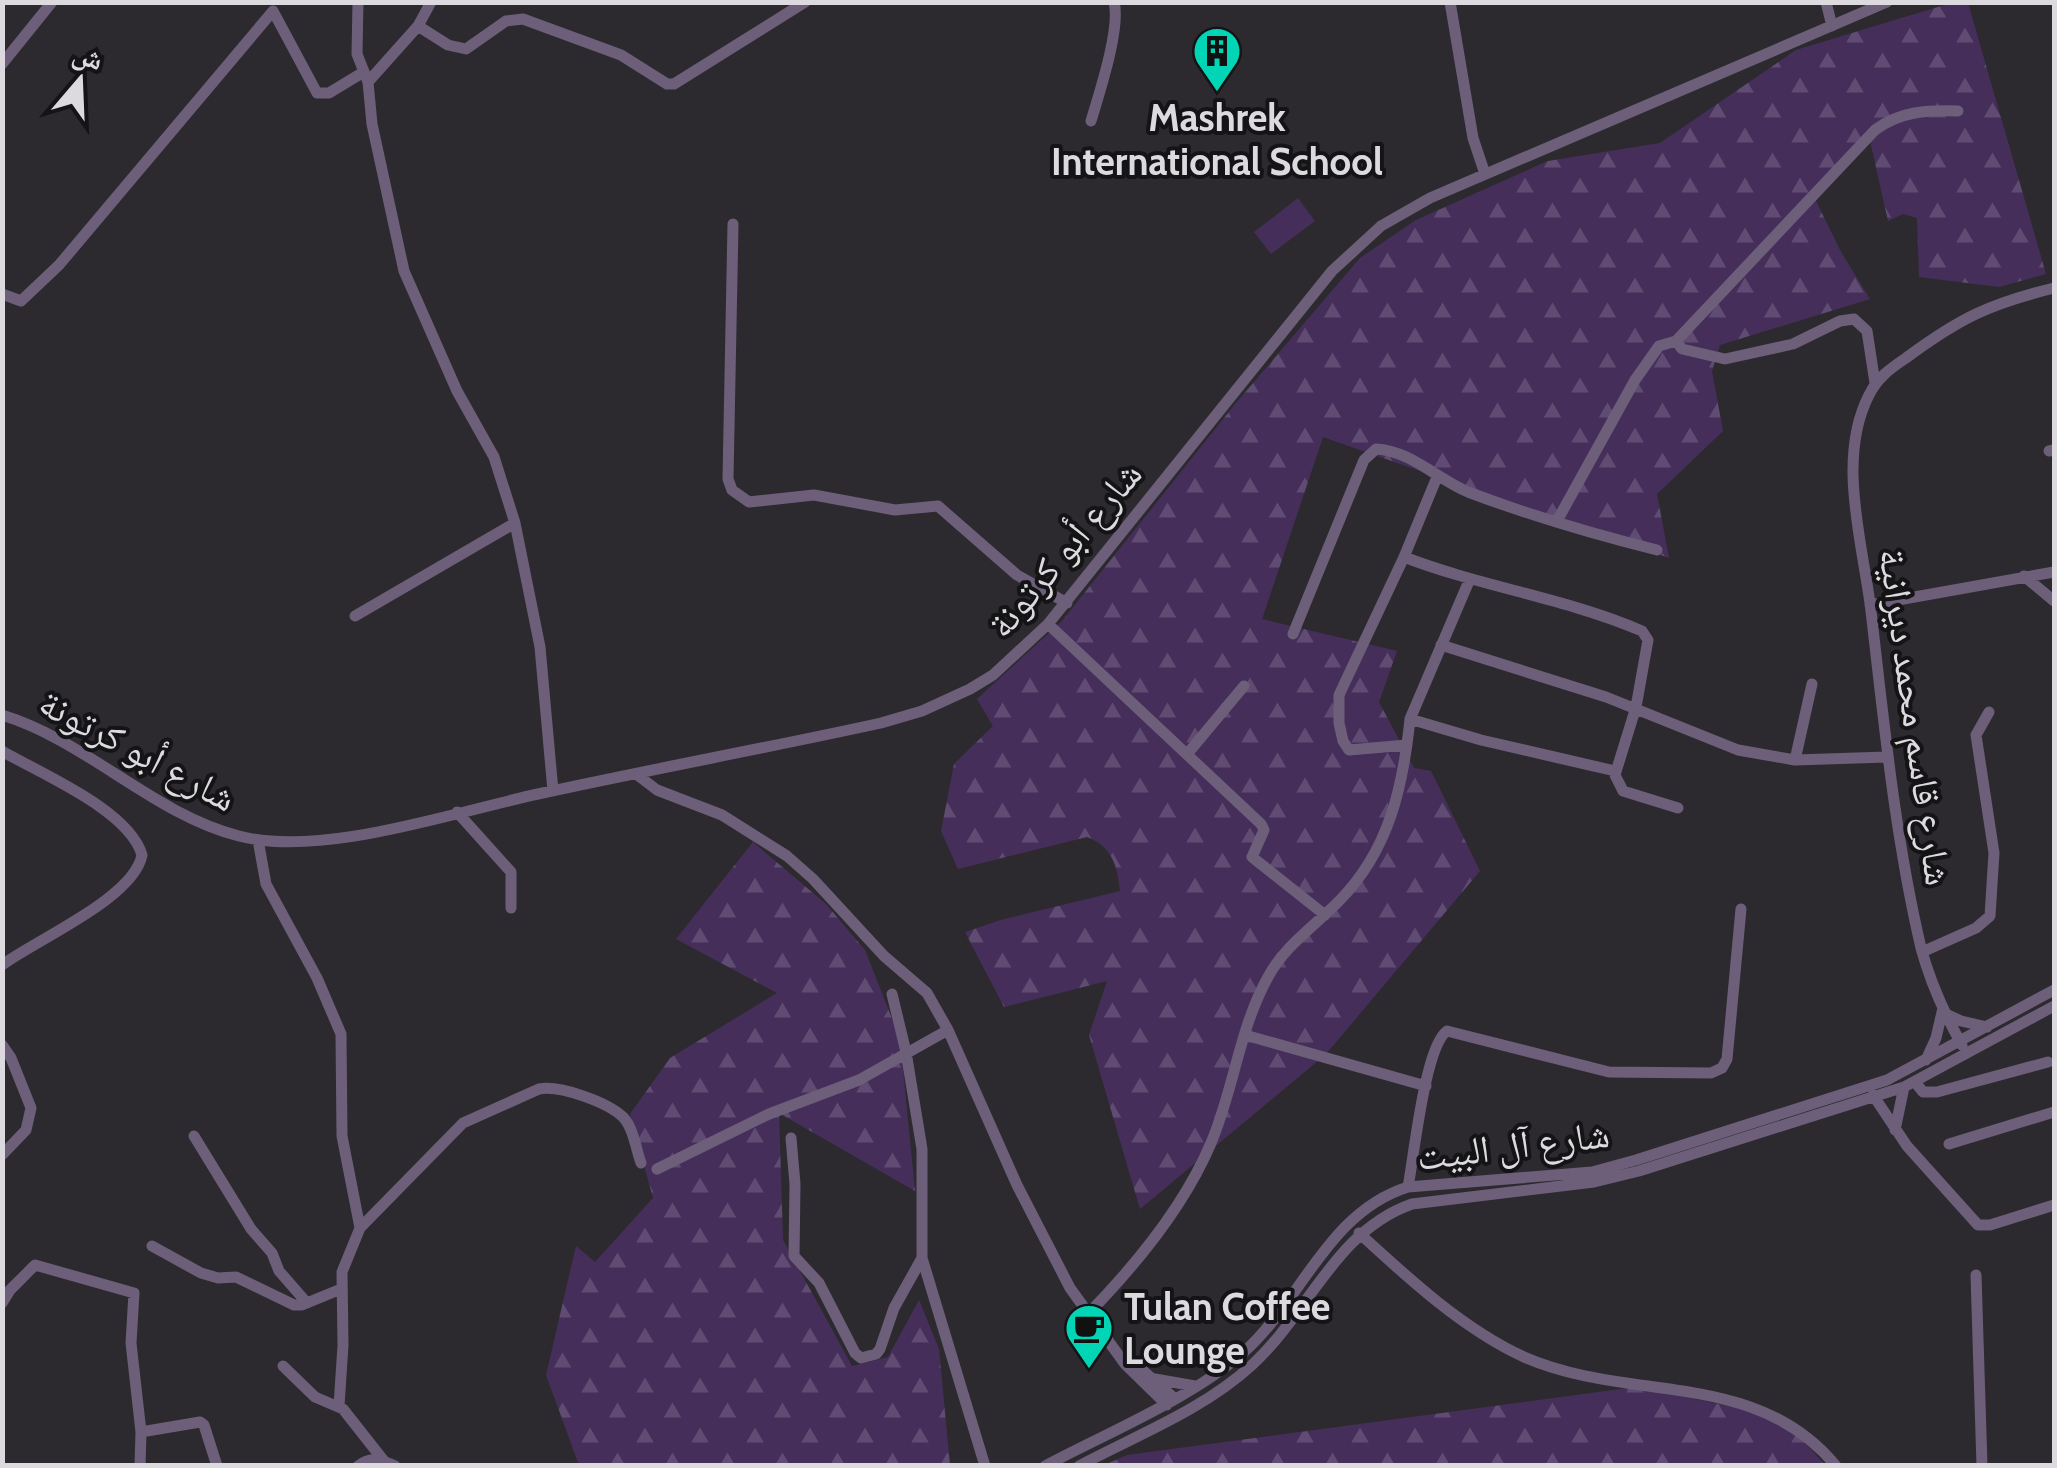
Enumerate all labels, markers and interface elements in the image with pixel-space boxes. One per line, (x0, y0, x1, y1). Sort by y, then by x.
building icon: Mashrek International School (1191, 25, 1243, 93)
north arrow (30, 30, 130, 130)
text: ش (69, 35, 108, 77)
place label: Mashrek International School (1051, 94, 1383, 185)
street label: شارع أبو كرتونة (977, 451, 1152, 648)
street label: شارع قاسم محمد ديرانية (1867, 546, 1963, 889)
street label: شارع أبو كرتونة (31, 679, 244, 822)
street label: شارع آل البيت (1414, 1110, 1612, 1181)
place label: Tulan Coffee Lounge (1124, 1283, 1330, 1374)
cafe icon: Tulan Coffee Lounge (1063, 1302, 1115, 1370)

